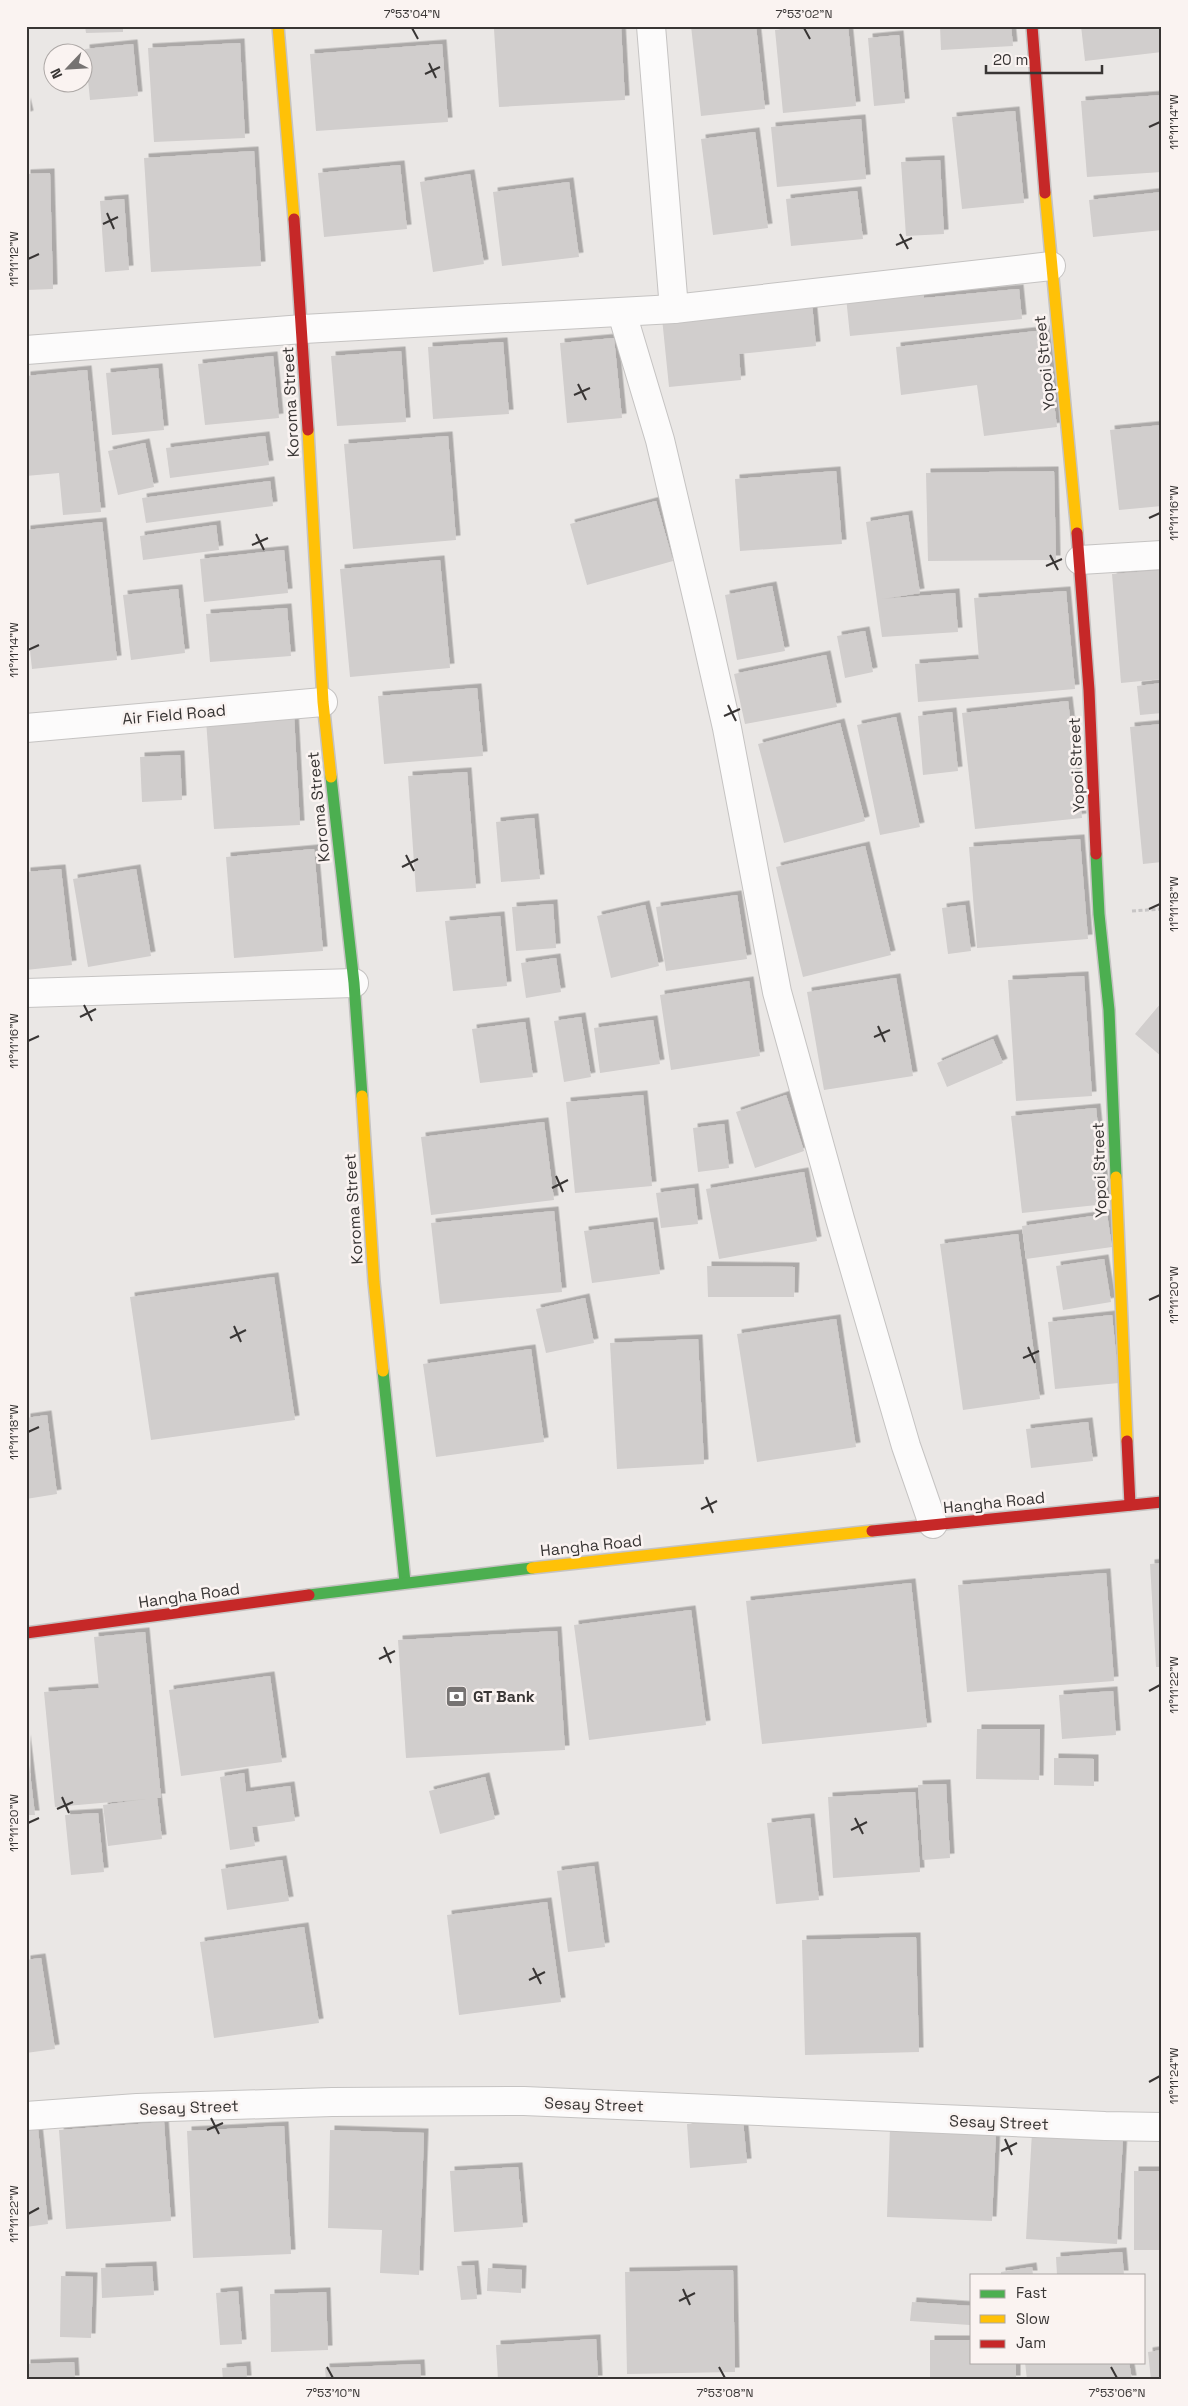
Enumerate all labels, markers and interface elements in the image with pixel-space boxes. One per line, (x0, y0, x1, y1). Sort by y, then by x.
text: 7°53'04"N (384, 6, 440, 22)
text: 7°53'02"N (776, 6, 832, 22)
north arrow (42, 42, 92, 92)
scale bar (986, 42, 1102, 74)
text: 20 m (993, 50, 1028, 69)
text: N (46, 65, 66, 82)
text: 11°11'14"W (1166, 94, 1182, 150)
text: 11°11'12"W (6, 231, 22, 287)
street label: Yopoi Street (1029, 314, 1060, 411)
street label: Koroma Street (277, 346, 304, 458)
text: 11°11'16"W (1166, 485, 1182, 541)
text: 11°11'14"W (6, 622, 22, 678)
street label: Air Field Road (121, 700, 227, 729)
street label: Yopoi Street (1064, 717, 1089, 813)
street label: Koroma Street (302, 751, 335, 863)
text: 11°11'18"W (1166, 876, 1182, 932)
text: 11°11'16"W (6, 1013, 22, 1069)
street label: Yopoi Street (1087, 1122, 1112, 1218)
street label: Koroma Street (339, 1153, 368, 1265)
text: 11°11'20"W (1166, 1265, 1182, 1324)
text: 11°11'18"W (6, 1404, 22, 1460)
street label: Hangha Road (942, 1487, 1046, 1518)
street label: Hangha Road (539, 1530, 643, 1561)
street label: Hangha Road (137, 1578, 241, 1613)
text: 11°11'22"W (1166, 1656, 1182, 1714)
bank icon: GT Bank (445, 1684, 469, 1708)
place label: GT Bank (473, 1686, 535, 1707)
text: 11°11'20"W (6, 1793, 22, 1852)
text: 11°11'24"W (1166, 2047, 1182, 2105)
street label: Sesay Street (544, 2092, 644, 2117)
street label: Sesay Street (139, 2095, 239, 2120)
street label: Sesay Street (949, 2110, 1049, 2135)
text: 11°11'22"W (6, 2185, 22, 2243)
legend (970, 2274, 1146, 2364)
text: Fast (1016, 2283, 1047, 2302)
text: Slow (1016, 2309, 1050, 2328)
text: Jam (1016, 2333, 1046, 2352)
text: 7°53'10"N (306, 2385, 360, 2401)
text: 7°53'08"N (696, 2385, 754, 2401)
text: 7°53'06"N (1089, 2385, 1145, 2401)

